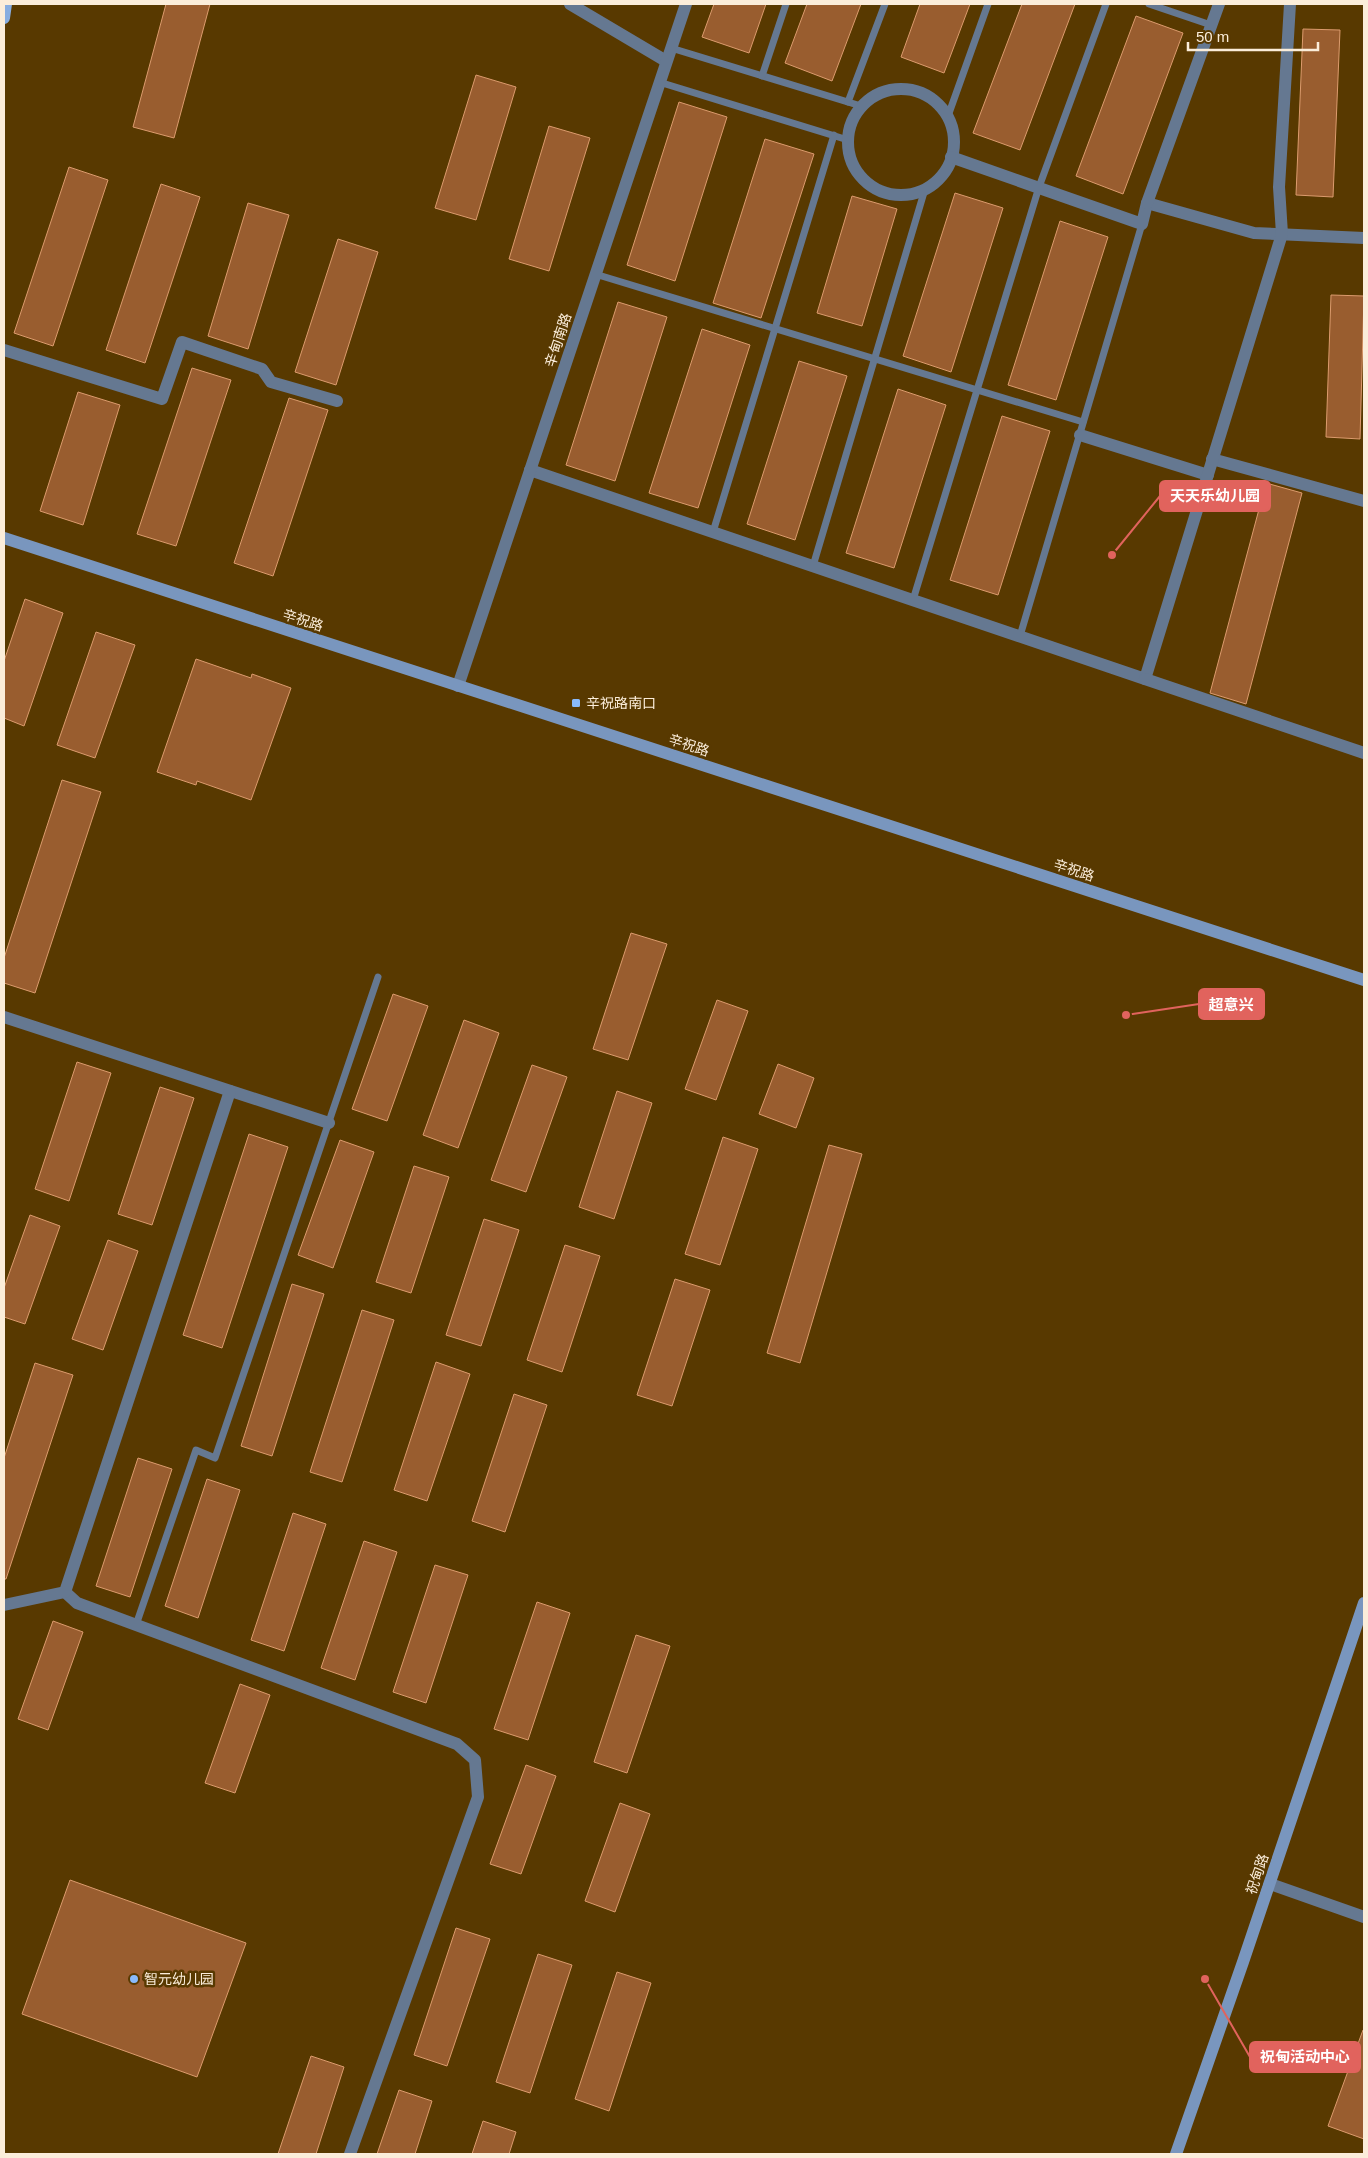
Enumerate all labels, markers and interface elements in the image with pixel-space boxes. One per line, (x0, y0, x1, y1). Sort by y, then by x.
scale bar (1188, 20, 1318, 52)
text: 50 m (1196, 28, 1229, 45)
street label: 辛甸南路 (542, 311, 574, 369)
callout: 天天乐幼儿园 (1160, 481, 1270, 511)
text: 天天乐幼儿园 (1170, 487, 1260, 504)
street label: 辛祝路 (281, 606, 325, 634)
place label: 辛祝路南口 (586, 695, 656, 711)
marker: 辛祝路南口 (570, 697, 582, 709)
street label: 辛祝路 (667, 731, 711, 759)
street label: 辛祝路 (1052, 856, 1096, 884)
callout: 超意兴 (1199, 989, 1264, 1019)
text: 超意兴 (1208, 996, 1254, 1013)
street label: 祝甸路 (1243, 1852, 1271, 1896)
place label: 智元幼儿园 (144, 1971, 214, 1987)
marker: 智元幼儿园 (128, 1973, 140, 1985)
callout: 祝甸活动中心 (1250, 2042, 1360, 2072)
text: 祝甸活动中心 (1260, 2048, 1350, 2065)

